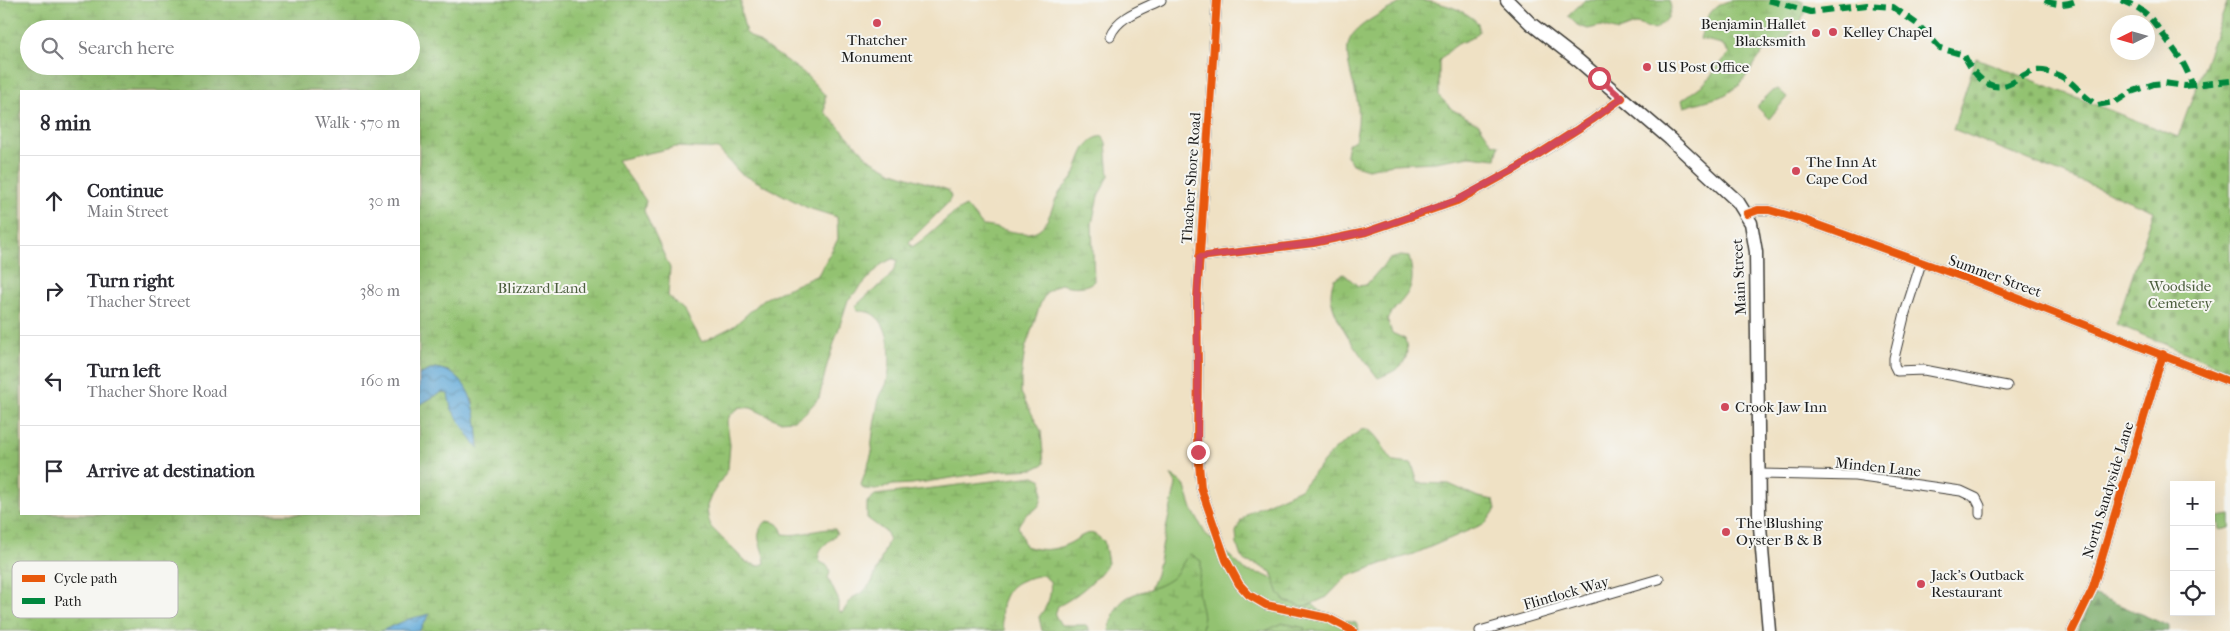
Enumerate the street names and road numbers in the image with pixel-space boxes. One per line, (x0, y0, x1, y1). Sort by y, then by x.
street label: Thacher Shore Road (1177, 111, 1205, 244)
street label: Main Street (1728, 238, 1750, 316)
street label: Summer Street (1946, 251, 2045, 301)
street label: North Sandyside Lane (2079, 419, 2138, 561)
street label: Minden Lane (1834, 454, 1922, 481)
street label: Flintlock Way (1521, 572, 1612, 614)

